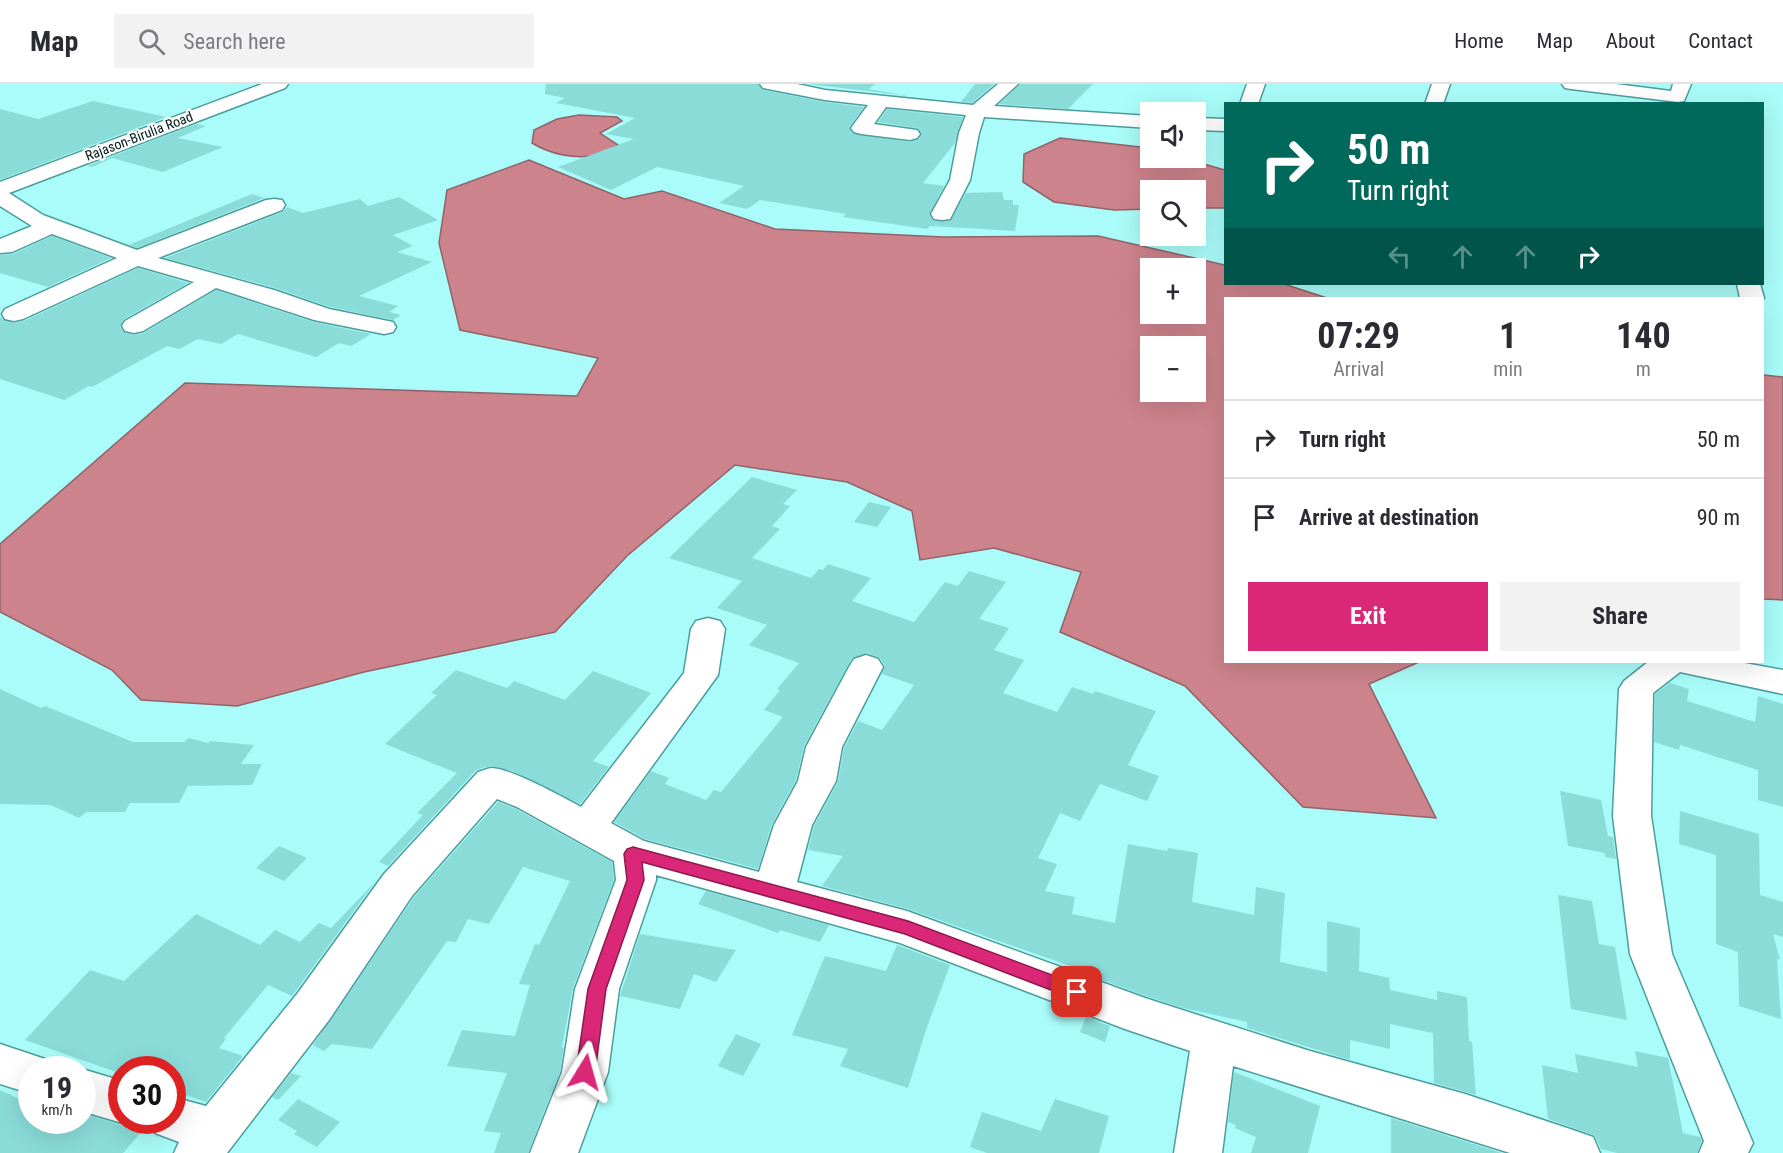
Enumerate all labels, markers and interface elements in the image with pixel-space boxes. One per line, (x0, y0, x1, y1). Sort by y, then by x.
search box (114, 14, 534, 68)
text: Map (30, 25, 78, 58)
icon: search (135, 25, 168, 58)
text: Search here (183, 29, 286, 54)
text: Home (1454, 29, 1504, 53)
text: Map (1537, 29, 1573, 53)
text: About (1606, 29, 1655, 53)
text: Contact (1688, 29, 1753, 53)
map controls (1140, 102, 1206, 402)
button: sound (1140, 102, 1206, 168)
street label: Rajason-Birulia Road (83, 108, 195, 164)
text: 50 m (1347, 125, 1430, 174)
icon: right (1248, 126, 1326, 204)
text: Turn right (1347, 175, 1449, 207)
button: search (1140, 180, 1206, 246)
icon: left (1383, 240, 1416, 273)
icon: ahead (1446, 240, 1479, 273)
icon: ahead (1509, 240, 1542, 273)
icon: right (1572, 240, 1605, 273)
button: + (1140, 258, 1206, 324)
text: 07:29 (1317, 315, 1400, 357)
text: 1 (1499, 315, 1517, 357)
text: 140 (1616, 315, 1671, 357)
button: − (1140, 336, 1206, 402)
text: Arrival (1333, 357, 1384, 381)
text: min (1493, 357, 1523, 381)
text: m (1636, 357, 1651, 381)
icon: right (1248, 423, 1281, 456)
text: Turn right (1299, 427, 1386, 452)
text: 50 m (1697, 427, 1740, 452)
icon: arrive (1248, 501, 1281, 534)
text: Arrive at destination (1299, 505, 1479, 530)
text: 90 m (1697, 505, 1740, 530)
button: Exit (1248, 582, 1488, 651)
button: Share (1500, 582, 1740, 651)
pin (1051, 966, 1102, 1017)
icon: arrive (1060, 975, 1093, 1008)
position arrow (553, 1040, 617, 1104)
speed limit sign: 30 (108, 1056, 186, 1134)
text: 19 (42, 1070, 72, 1105)
text: km/h (42, 1101, 72, 1119)

